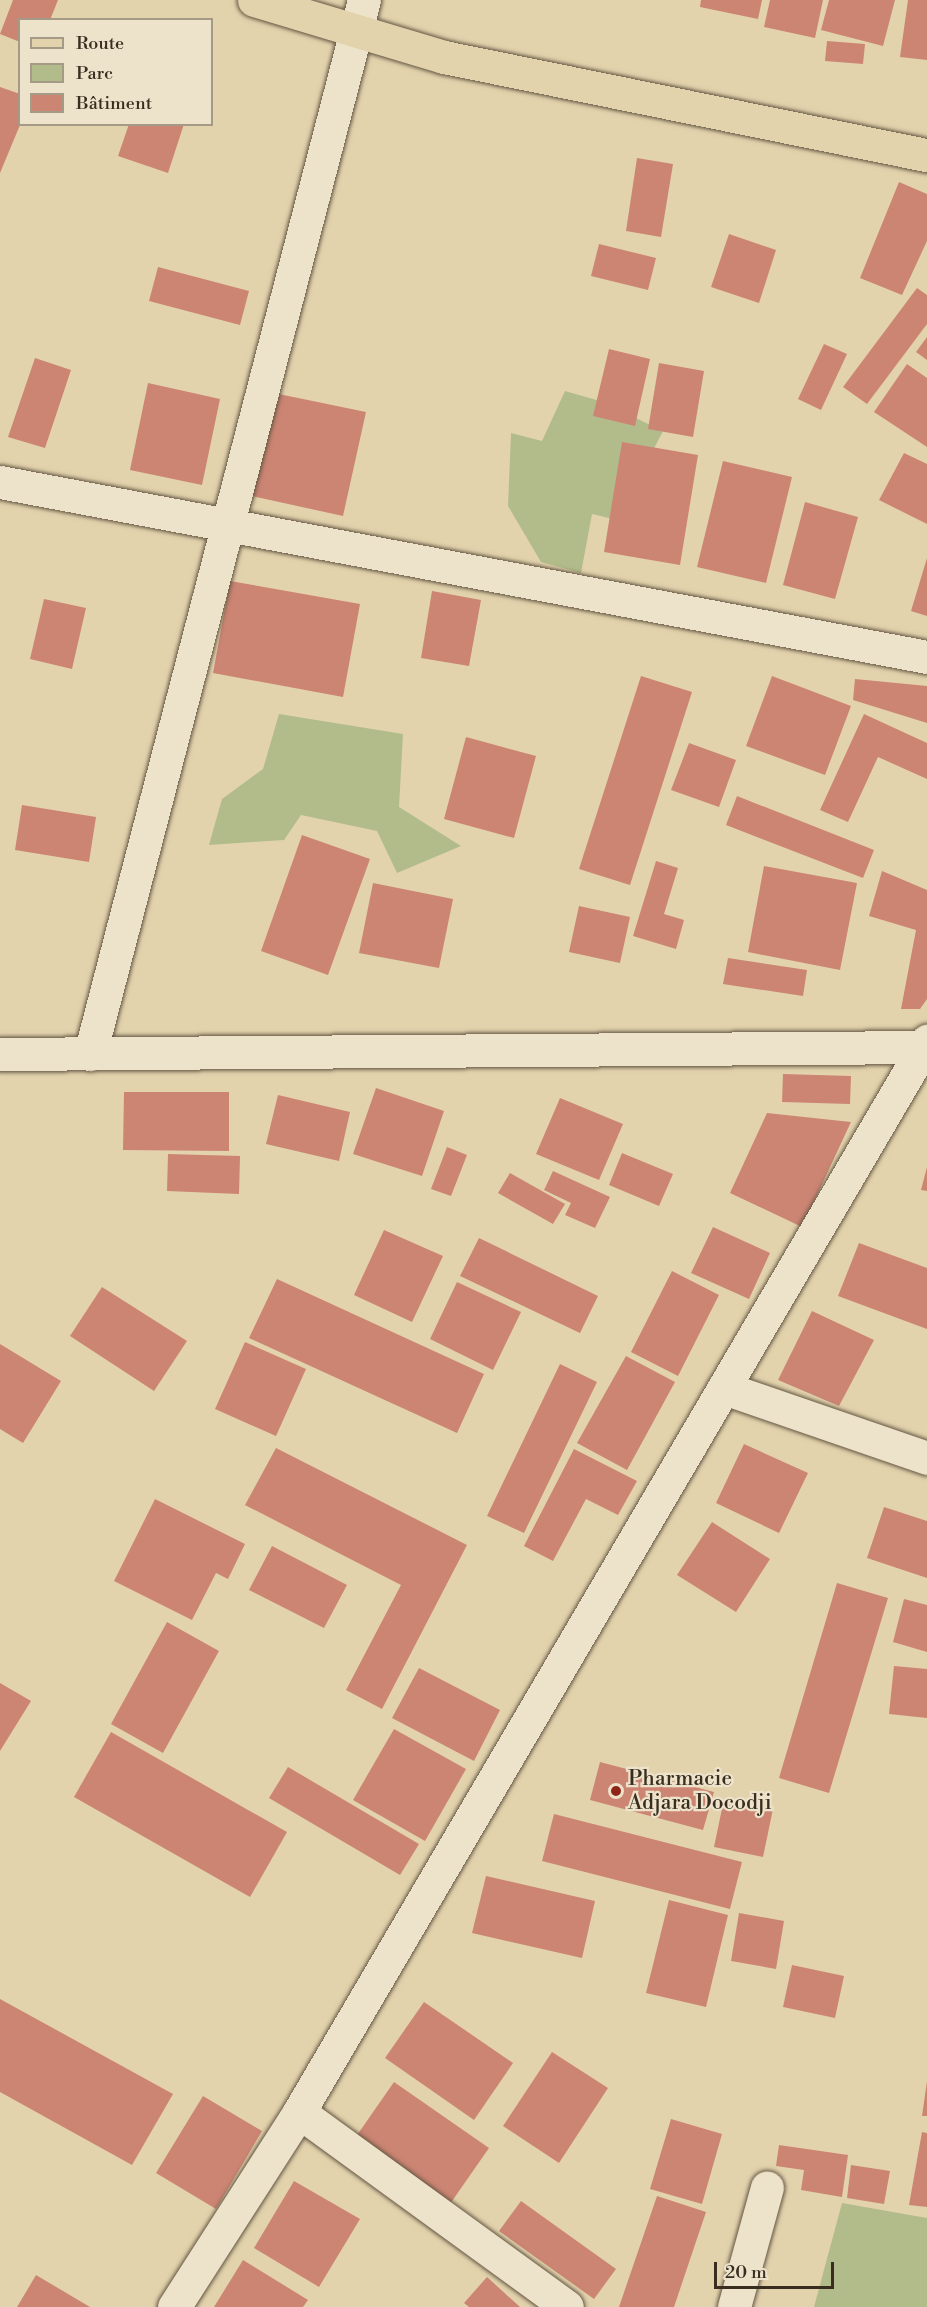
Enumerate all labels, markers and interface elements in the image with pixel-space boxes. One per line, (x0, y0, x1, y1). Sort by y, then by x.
legend (18, 18, 213, 126)
text: Route (76, 32, 124, 55)
text: Parc (76, 62, 113, 85)
text: Bâtiment (76, 92, 152, 115)
place label: Pharmacie Adjara Docodji (628, 1766, 772, 1816)
marker: Pharmacie Adjara Docodji (609, 1784, 623, 1798)
scale bar (717, 2250, 837, 2288)
text: 20 m (725, 2261, 767, 2284)

